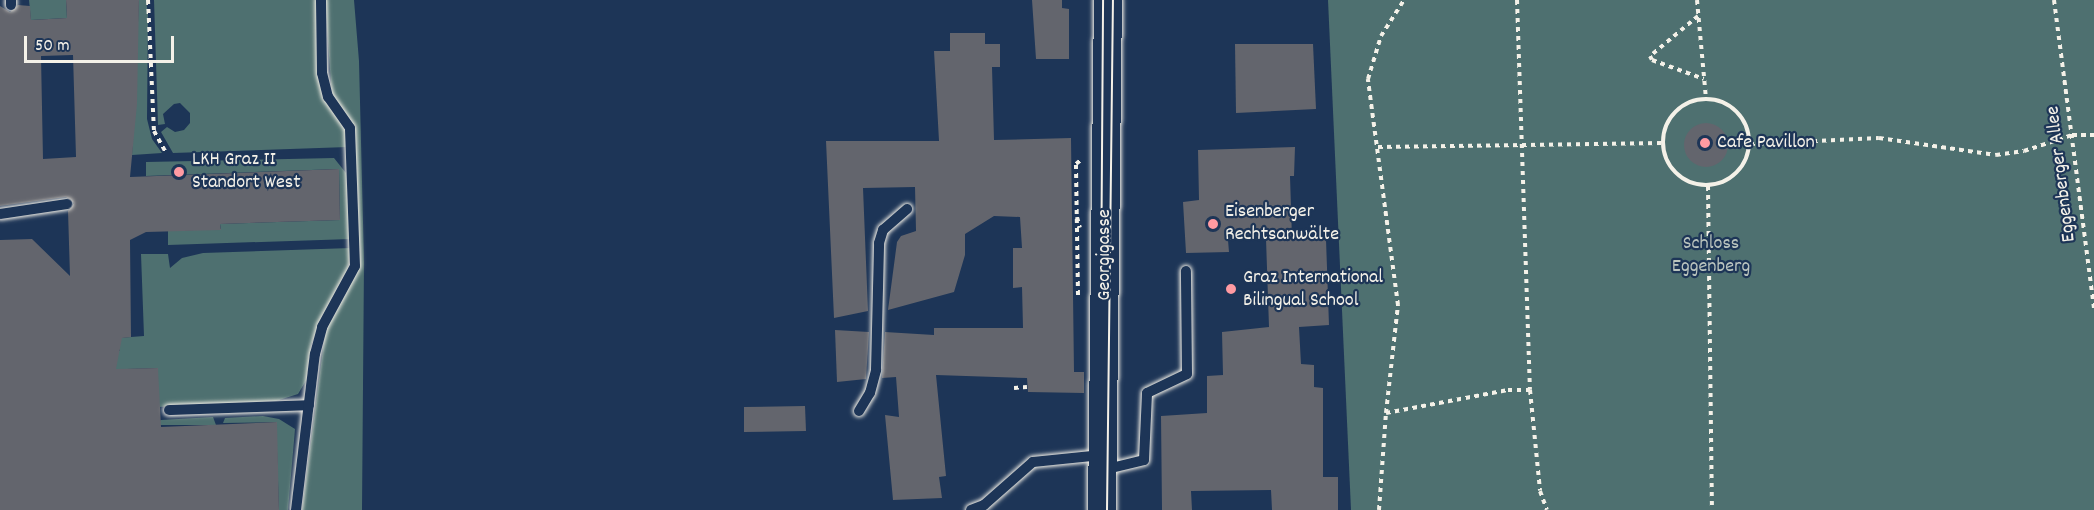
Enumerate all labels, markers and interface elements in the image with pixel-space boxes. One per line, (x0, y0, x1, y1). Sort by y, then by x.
scale bar (27, 24, 177, 62)
text: 50 m (35, 34, 70, 59)
street label: Eggenberger Allee (2042, 104, 2082, 244)
place label: Cafe Pavillon (1717, 131, 1815, 155)
marker: Cafe Pavillon (1698, 136, 1712, 150)
place label: LKH Graz II Standort West (192, 148, 301, 195)
marker: LKH Graz II Standort West (170, 163, 188, 181)
place label: Eisenberger Rechtsanwälte (1225, 201, 1339, 248)
street label: Georgigasse (1093, 209, 1117, 301)
marker: Eisenberger Rechtsanwälte (1206, 217, 1220, 231)
park label: Schloss Eggenberg (1672, 232, 1750, 279)
place label: Graz International Bilingual School (1243, 266, 1383, 313)
marker: Graz International Bilingual School (1224, 282, 1238, 296)

